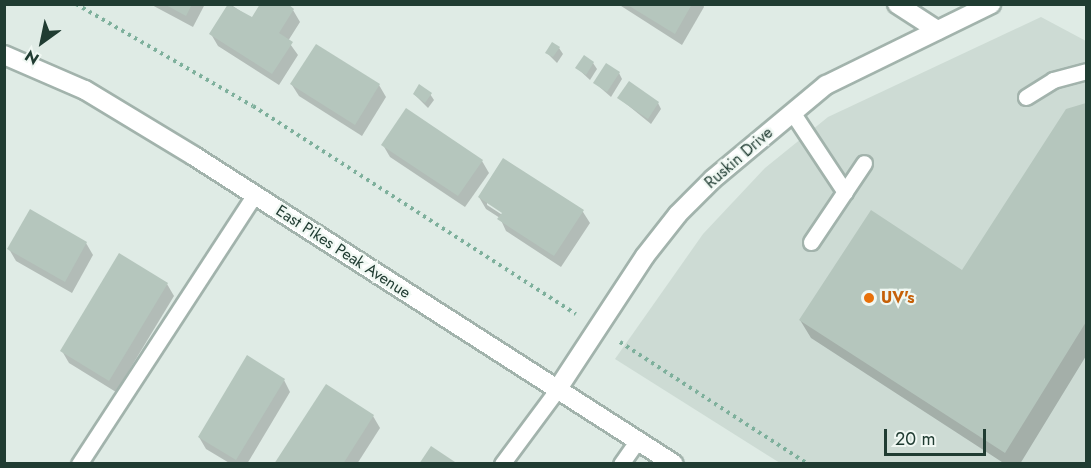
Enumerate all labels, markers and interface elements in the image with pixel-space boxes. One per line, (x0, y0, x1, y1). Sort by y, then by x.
north arrow (12, 12, 72, 72)
text: N (20, 44, 44, 71)
street label: Ruskin Drive (701, 123, 777, 193)
street label: East Pikes Peak Avenue (272, 201, 414, 303)
place label: UV's (881, 288, 915, 308)
marker: UV's (862, 291, 876, 305)
scale bar (887, 417, 989, 455)
text: 20 m (895, 426, 935, 452)

